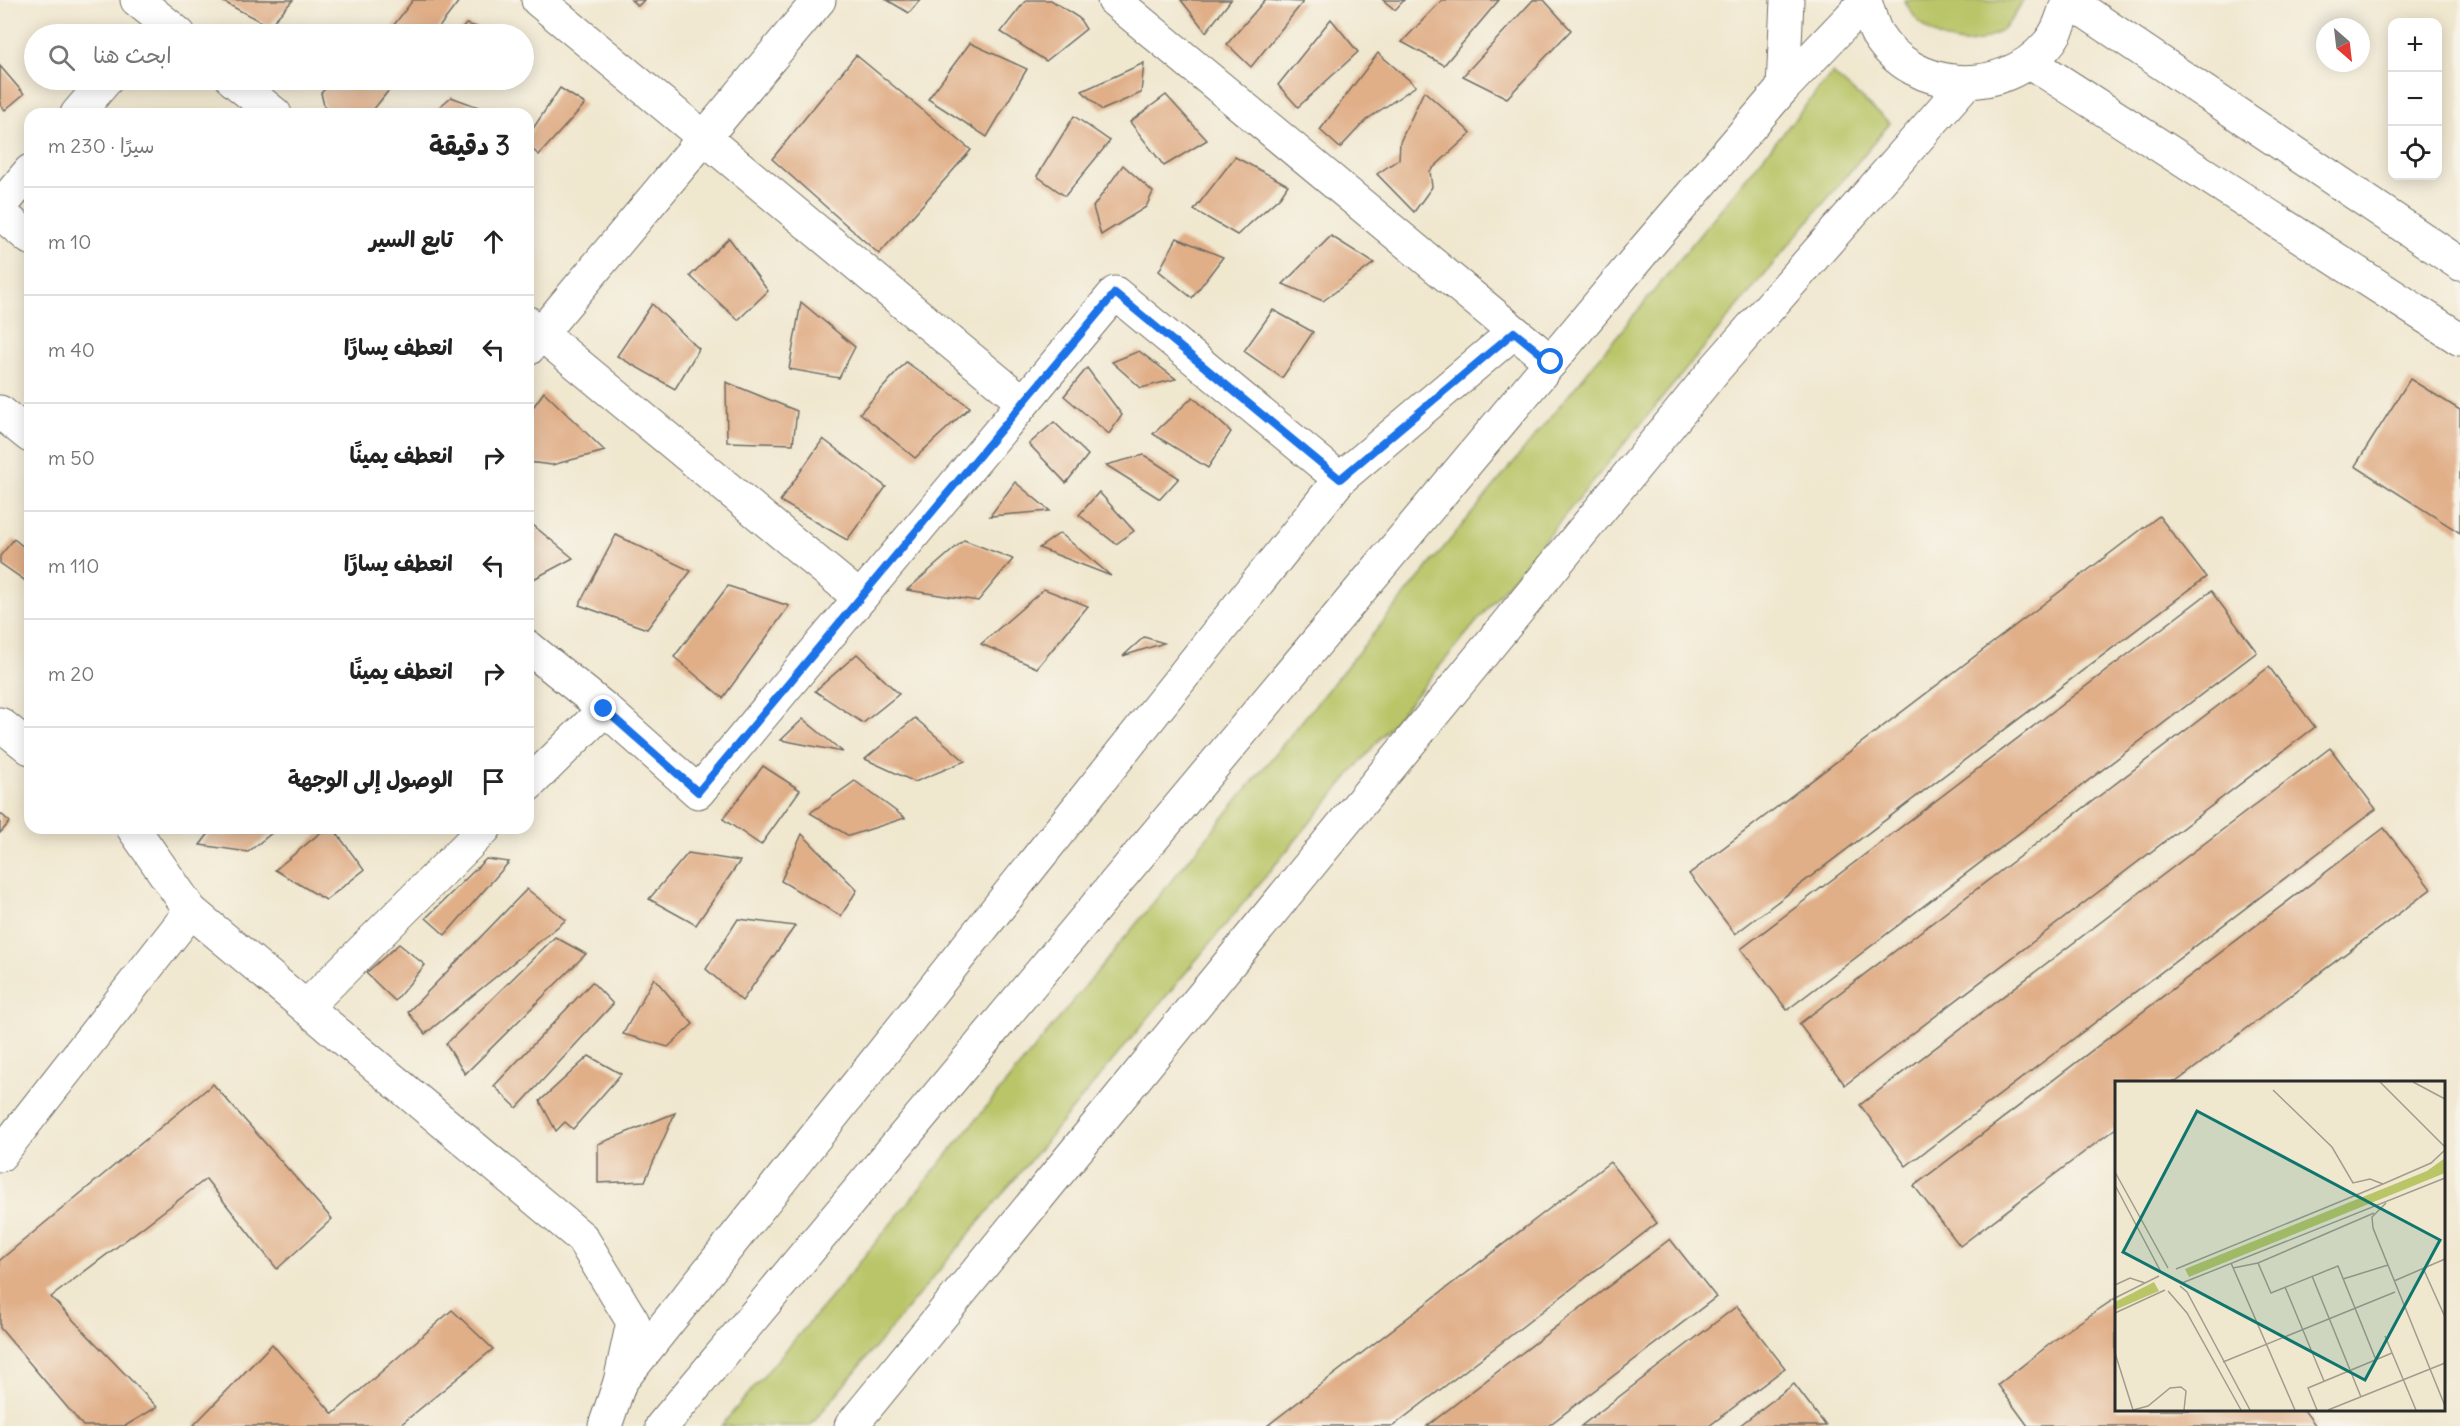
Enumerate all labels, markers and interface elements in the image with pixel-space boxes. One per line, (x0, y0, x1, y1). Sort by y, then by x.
north arrow (2316, 18, 2370, 72)
map controls (2388, 18, 2442, 180)
button: + (2388, 18, 2442, 72)
search box (24, 24, 534, 90)
icon: search (45, 41, 78, 74)
text: ابحث هنا (93, 41, 172, 69)
button: − (2388, 72, 2442, 126)
button: locate (2388, 126, 2442, 180)
text: 3 دقيقة (429, 129, 510, 162)
text: سيرًا · 230 m (48, 133, 155, 158)
text: تابع السير (369, 225, 453, 253)
icon: ahead (477, 225, 510, 258)
text: 10 m (48, 229, 91, 254)
text: انعطف يسارًا (344, 333, 453, 361)
icon: left (477, 333, 510, 366)
text: 40 m (48, 337, 95, 362)
route start (1537, 348, 1563, 374)
text: انعطف يمينًا (350, 441, 453, 469)
icon: right (477, 441, 510, 474)
text: 50 m (48, 445, 95, 470)
text: انعطف يسارًا (344, 549, 453, 577)
icon: left (477, 549, 510, 582)
text: 110 m (48, 553, 99, 578)
text: انعطف يمينًا (350, 657, 453, 685)
icon: right (477, 657, 510, 690)
text: 20 m (48, 661, 94, 686)
route end (590, 695, 616, 721)
text: الوصول إلى الوجهة (288, 765, 453, 793)
icon: arrive (477, 765, 510, 798)
inset map (2115, 1081, 2445, 1411)

